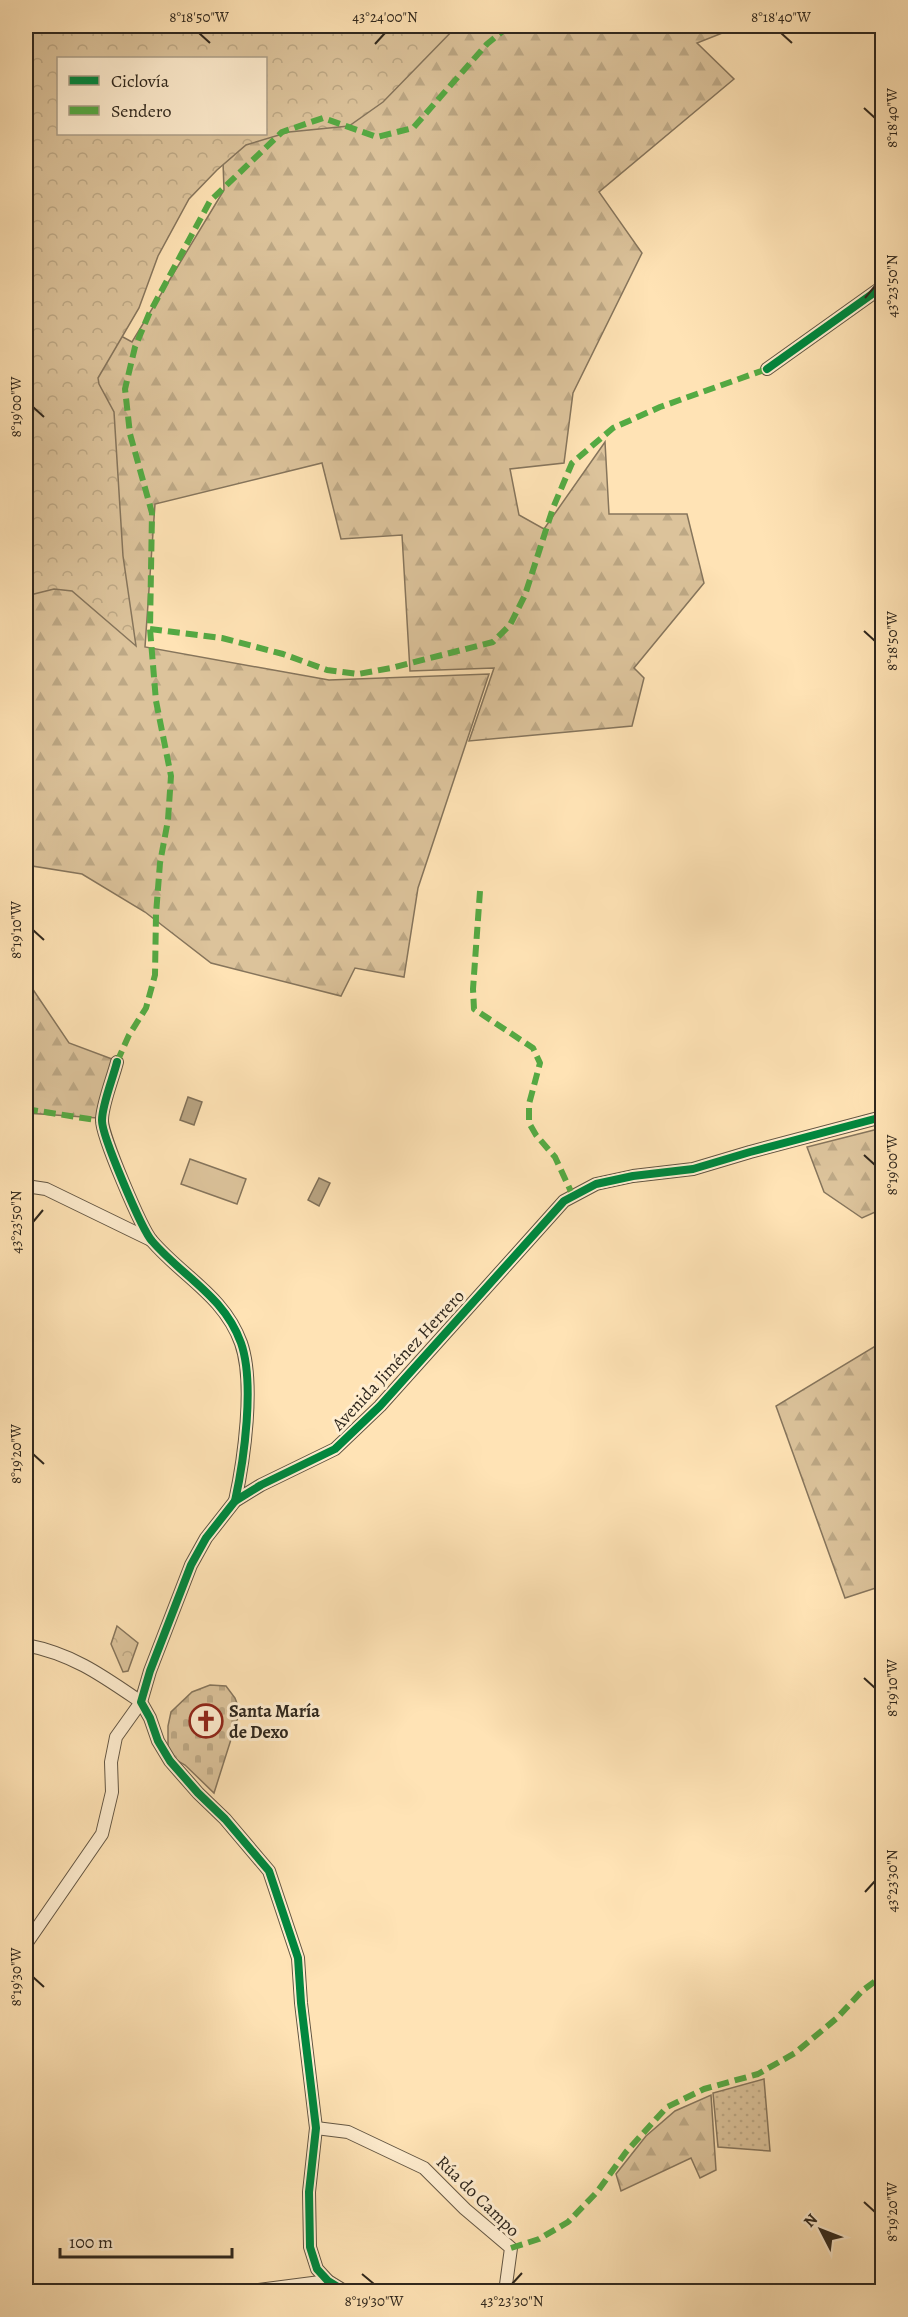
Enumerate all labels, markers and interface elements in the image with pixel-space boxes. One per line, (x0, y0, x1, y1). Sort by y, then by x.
text: 8°18'50"W (169, 7, 229, 27)
text: 43°24'00"N (352, 7, 418, 27)
text: 8°18'40"W (751, 7, 811, 27)
legend (57, 57, 267, 135)
text: Ciclovía (111, 69, 170, 93)
text: 8°18'40"W (882, 88, 902, 148)
text: Sendero (111, 99, 172, 123)
text: 43°23'50"N (882, 254, 902, 318)
text: 8°19'00"W (6, 377, 26, 437)
text: 8°18'50"W (882, 611, 902, 671)
text: 8°19'10"W (6, 901, 26, 959)
text: 8°19'00"W (882, 1135, 902, 1195)
text: 43°23'50"N (6, 1190, 26, 1254)
street label: Avenida Jiménez Herrero (326, 1284, 470, 1436)
text: 8°19'20"W (6, 1424, 26, 1484)
text: 8°19'10"W (882, 1659, 902, 1717)
place label: Santa María de Dexo (229, 1699, 320, 1744)
church icon: Santa María de Dexo (188, 1703, 224, 1739)
text: 43°23'30"N (882, 1849, 902, 1913)
text: 8°19'30"W (6, 1947, 26, 2007)
street label: Rúa do Campo (431, 2150, 525, 2242)
text: 8°19'20"W (882, 2182, 902, 2242)
north arrow (791, 2200, 851, 2260)
text: N (799, 2209, 823, 2232)
scale bar (60, 2221, 232, 2259)
text: 100 m (69, 2230, 113, 2254)
text: 8°19'30"W (344, 2291, 404, 2311)
text: 43°23'30"N (480, 2291, 544, 2311)

